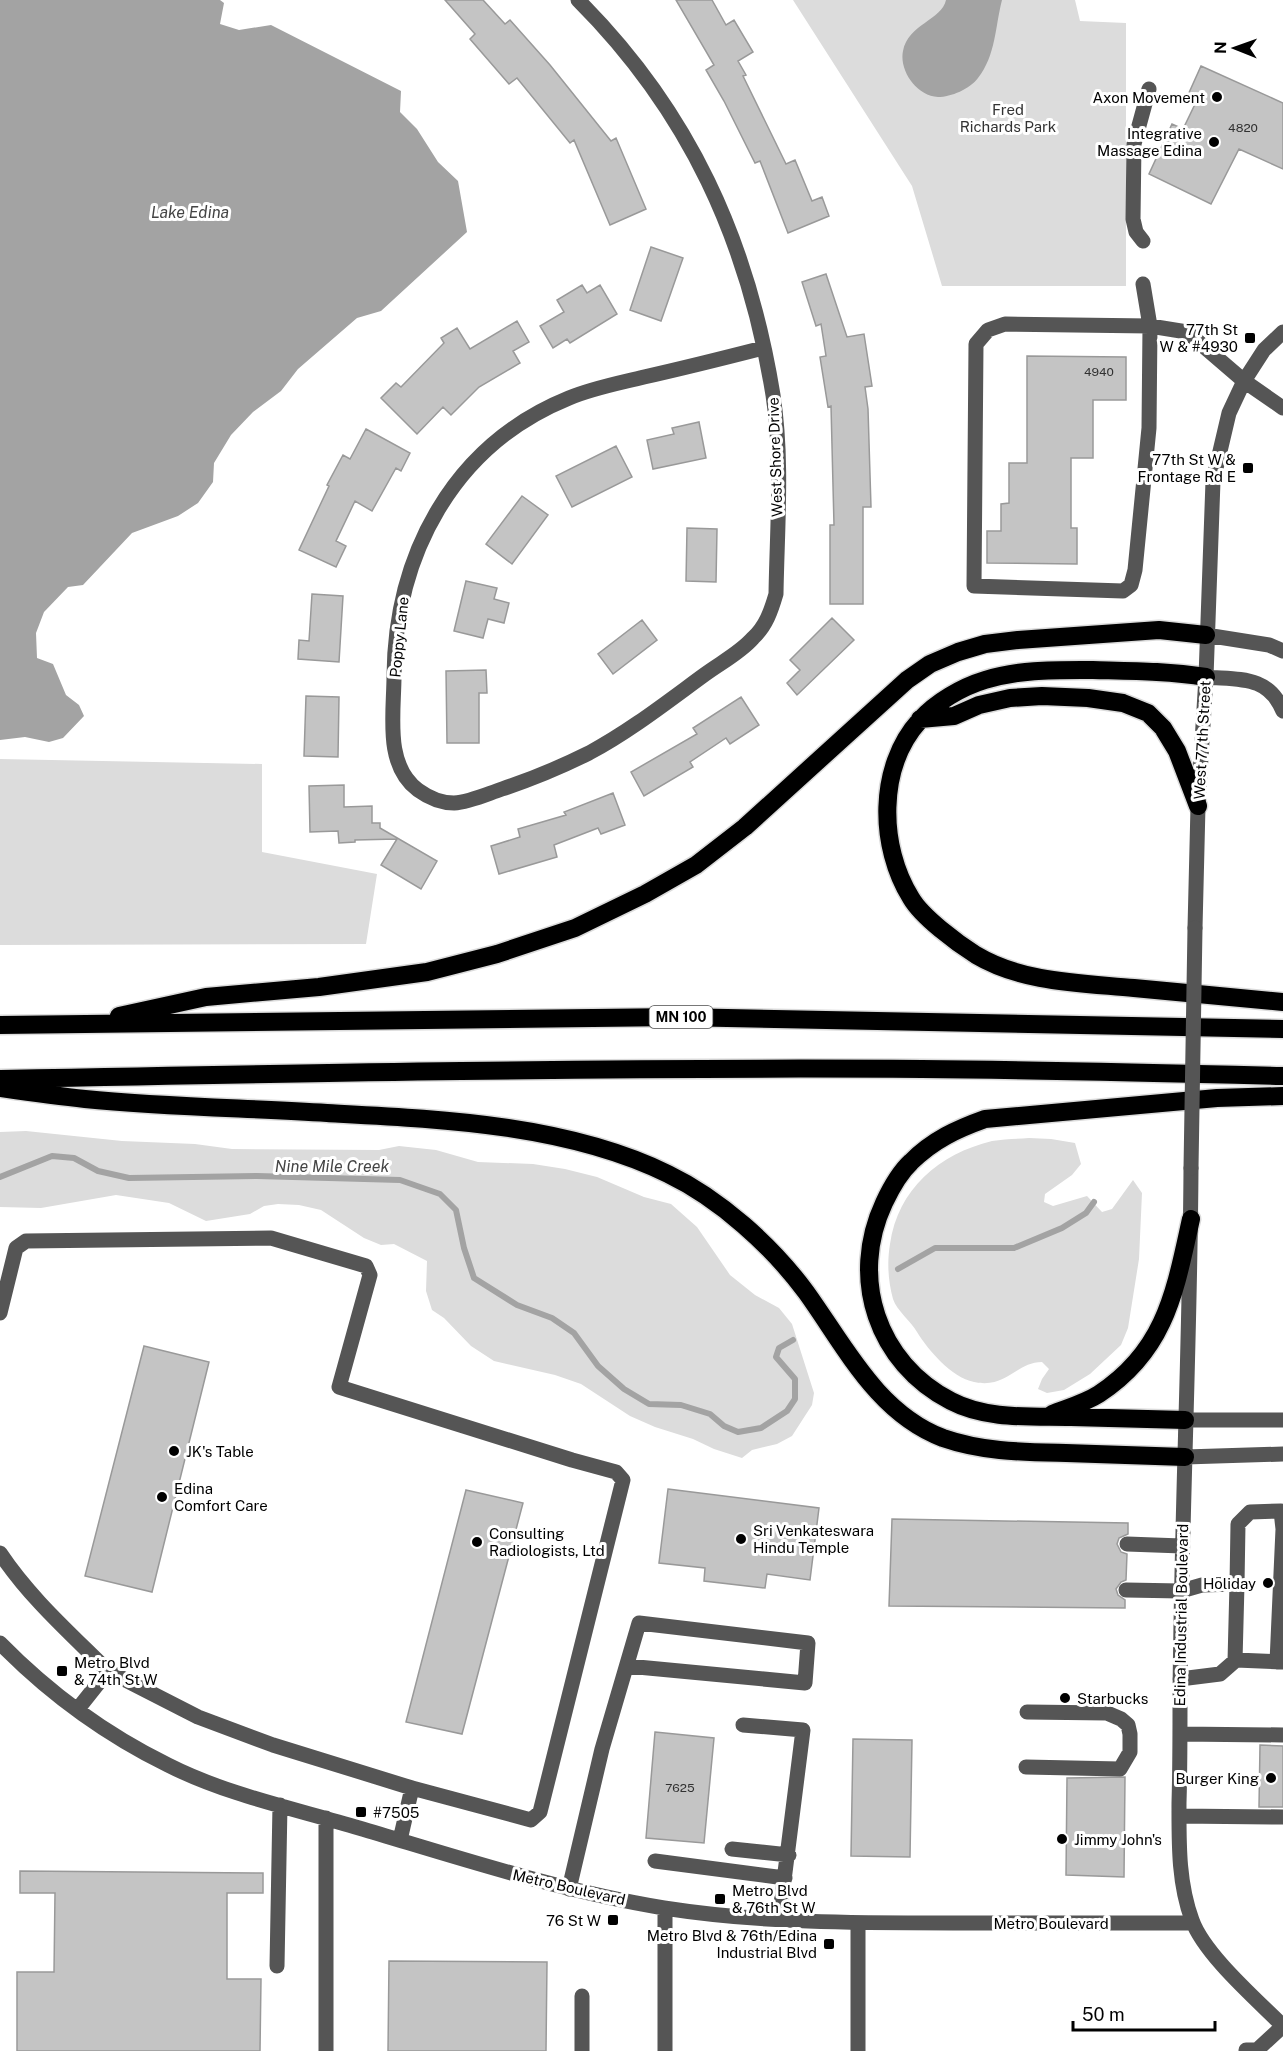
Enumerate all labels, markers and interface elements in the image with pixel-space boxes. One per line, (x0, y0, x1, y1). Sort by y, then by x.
north arrow (1205, 18, 1265, 78)
text: N (1211, 41, 1230, 54)
place label: Axon Movement (1093, 89, 1205, 106)
marker: Axon Movement (1210, 90, 1224, 104)
park label: Fred Richards Park (960, 101, 1056, 135)
house number: 4820 (1228, 121, 1258, 135)
place label: Integrative Massage Edina (1097, 125, 1202, 159)
marker: Integrative Massage Edina (1207, 135, 1221, 149)
water label: Lake Edina (151, 203, 229, 222)
place label: 77th St W & #4930 (1160, 321, 1238, 355)
marker: 77th St W & #4930 (1243, 331, 1257, 345)
house number: 4940 (1084, 365, 1114, 379)
street label: West Shore Drive (764, 397, 786, 517)
place label: 77th St W & Frontage Rd E (1138, 451, 1236, 485)
marker: 77th St W & Frontage Rd E (1241, 461, 1255, 475)
street label: Poppy Lane (386, 596, 412, 678)
street label: West 77th Street (1190, 680, 1214, 800)
road number: MN 100 (650, 1006, 712, 1028)
water label: Nine Mile Creek (275, 1157, 389, 1176)
place label: JK's Table (186, 1443, 254, 1460)
marker: JK's Table (167, 1444, 181, 1458)
place label: Edina Comfort Care (174, 1480, 268, 1514)
marker: Edina Comfort Care (155, 1490, 169, 1504)
place label: Sri Venkateswara Hindu Temple (753, 1522, 874, 1556)
street label: Edina Industrial Boulevard (1171, 1523, 1191, 1707)
place label: Consulting Radiologists, Ltd (489, 1525, 605, 1559)
marker: Sri Venkateswara Hindu Temple (734, 1532, 748, 1546)
marker: Consulting Radiologists, Ltd (470, 1535, 484, 1549)
place label: Holiday (1203, 1575, 1256, 1592)
marker: Holiday (1261, 1576, 1275, 1590)
place label: Metro Blvd & 74th St W (74, 1654, 158, 1688)
marker: Metro Blvd & 74th St W (55, 1664, 69, 1678)
place label: Starbucks (1077, 1690, 1148, 1707)
marker: Starbucks (1058, 1691, 1072, 1705)
place label: Burger King (1175, 1770, 1259, 1787)
marker: Burger King (1264, 1771, 1278, 1785)
house number: 7625 (665, 1781, 695, 1795)
place label: #7505 (373, 1804, 419, 1821)
marker: #7505 (354, 1805, 368, 1819)
place label: Jimmy John's (1074, 1831, 1162, 1848)
marker: Jimmy John's (1055, 1832, 1069, 1846)
street label: Metro Boulevard (511, 1866, 627, 1908)
place label: Metro Blvd & 76th St W (732, 1882, 816, 1916)
marker: Metro Blvd & 76th St W (713, 1892, 727, 1906)
place label: 76 St W (546, 1912, 601, 1929)
marker: 76 St W (606, 1913, 620, 1927)
street label: Metro Boulevard (993, 1915, 1109, 1932)
place label: Metro Blvd & 76th/Edina Industrial Blvd (647, 1927, 817, 1961)
marker: Metro Blvd & 76th/Edina Industrial Blvd (822, 1937, 836, 1951)
scale bar (1073, 1994, 1216, 2032)
text: 50 m (1082, 2004, 1125, 2025)

